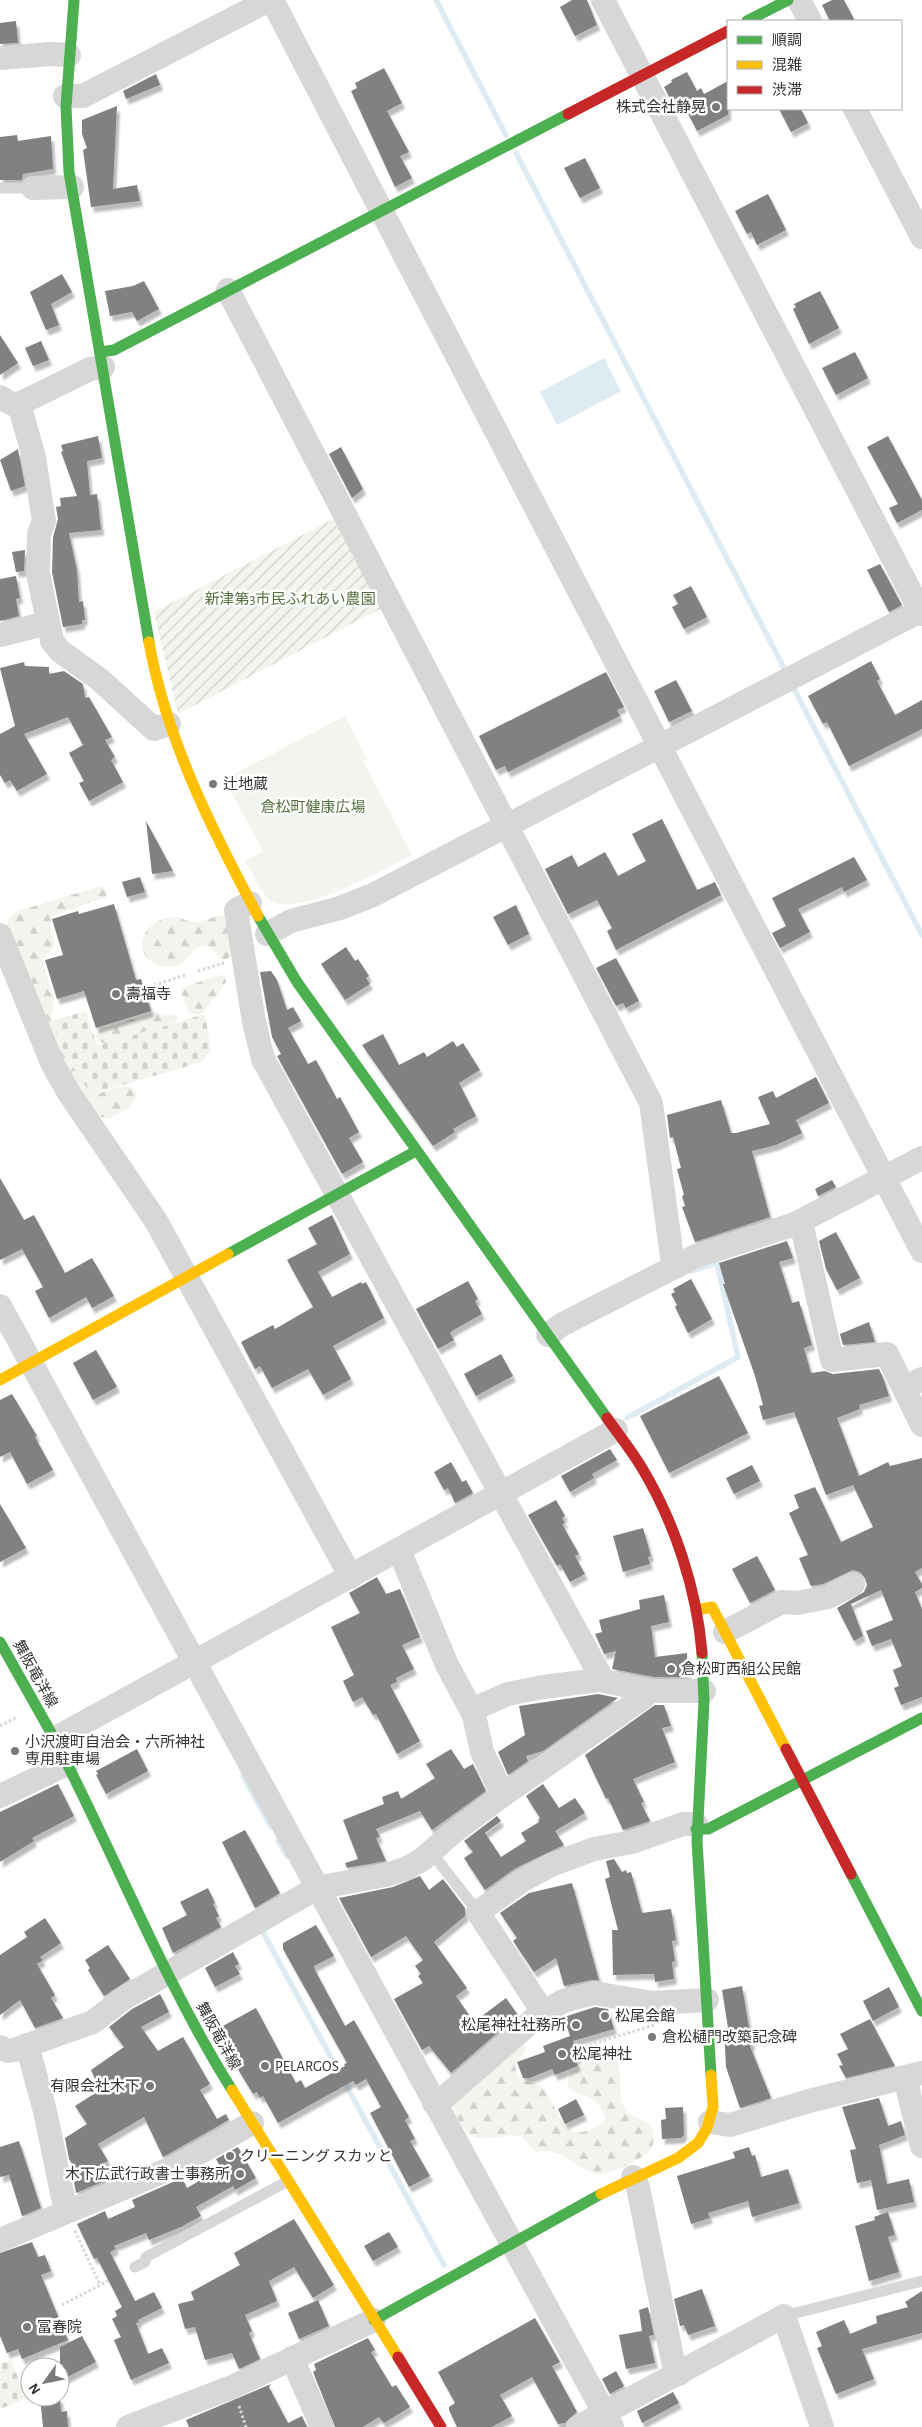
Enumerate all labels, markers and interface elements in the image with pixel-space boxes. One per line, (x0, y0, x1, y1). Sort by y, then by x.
legend (727, 20, 902, 110)
text: 順調 (772, 33, 802, 48)
text: 混雑 (772, 57, 802, 73)
text: 渋滞 (772, 82, 802, 98)
place label: 株式会社静晃 (616, 99, 706, 115)
marker: 株式会社静晃 (710, 101, 722, 113)
park label: 新津第3市民ふれあい農園 (204, 591, 376, 607)
place label: 辻地蔵 (223, 776, 268, 792)
marker: 辻地蔵 (207, 778, 219, 790)
park label: 倉松町健康広場 (260, 799, 366, 815)
place label: 壽福寺 (126, 986, 171, 1002)
marker: 壽福寺 (110, 988, 122, 1000)
street label: 舞阪竜洋線 (10, 1637, 61, 1710)
place label: 倉松町西組公民館 (681, 1661, 801, 1677)
marker: 倉松町西組公民館 (665, 1663, 677, 1675)
place label: 小沢渡町自治会・六所神社 専用駐車場 (25, 1734, 205, 1767)
marker: 小沢渡町自治会・六所神社 専用駐車場 (9, 1745, 21, 1757)
street label: 舞阪竜洋線 (193, 1999, 244, 2072)
place label: 松尾会館 (615, 2008, 675, 2024)
marker: 松尾会館 (599, 2010, 611, 2022)
place label: 松尾神社社務所 (461, 2017, 566, 2033)
marker: 松尾神社社務所 (570, 2019, 582, 2031)
place label: 倉松樋門改築記念碑 (662, 2029, 797, 2045)
marker: 倉松樋門改築記念碑 (646, 2031, 658, 2043)
place label: 松尾神社 (572, 2046, 632, 2062)
marker: 松尾神社 (556, 2048, 568, 2060)
place label: PELARGOS (275, 2059, 339, 2074)
marker: PELARGOS (259, 2060, 271, 2072)
place label: 有限会社木下 (50, 2078, 140, 2094)
marker: 有限会社木下 (144, 2080, 156, 2092)
place label: クリーニング スカッと (240, 2148, 392, 2164)
marker: クリーニング スカッと (224, 2150, 236, 2162)
place label: 木下広武行政書士事務所 (65, 2166, 230, 2182)
marker: 木下広武行政書士事務所 (234, 2168, 246, 2180)
place label: 冨春院 (37, 2319, 82, 2335)
marker: 冨春院 (21, 2321, 33, 2333)
north arrow (20, 2357, 70, 2407)
text: N (26, 2381, 43, 2396)

